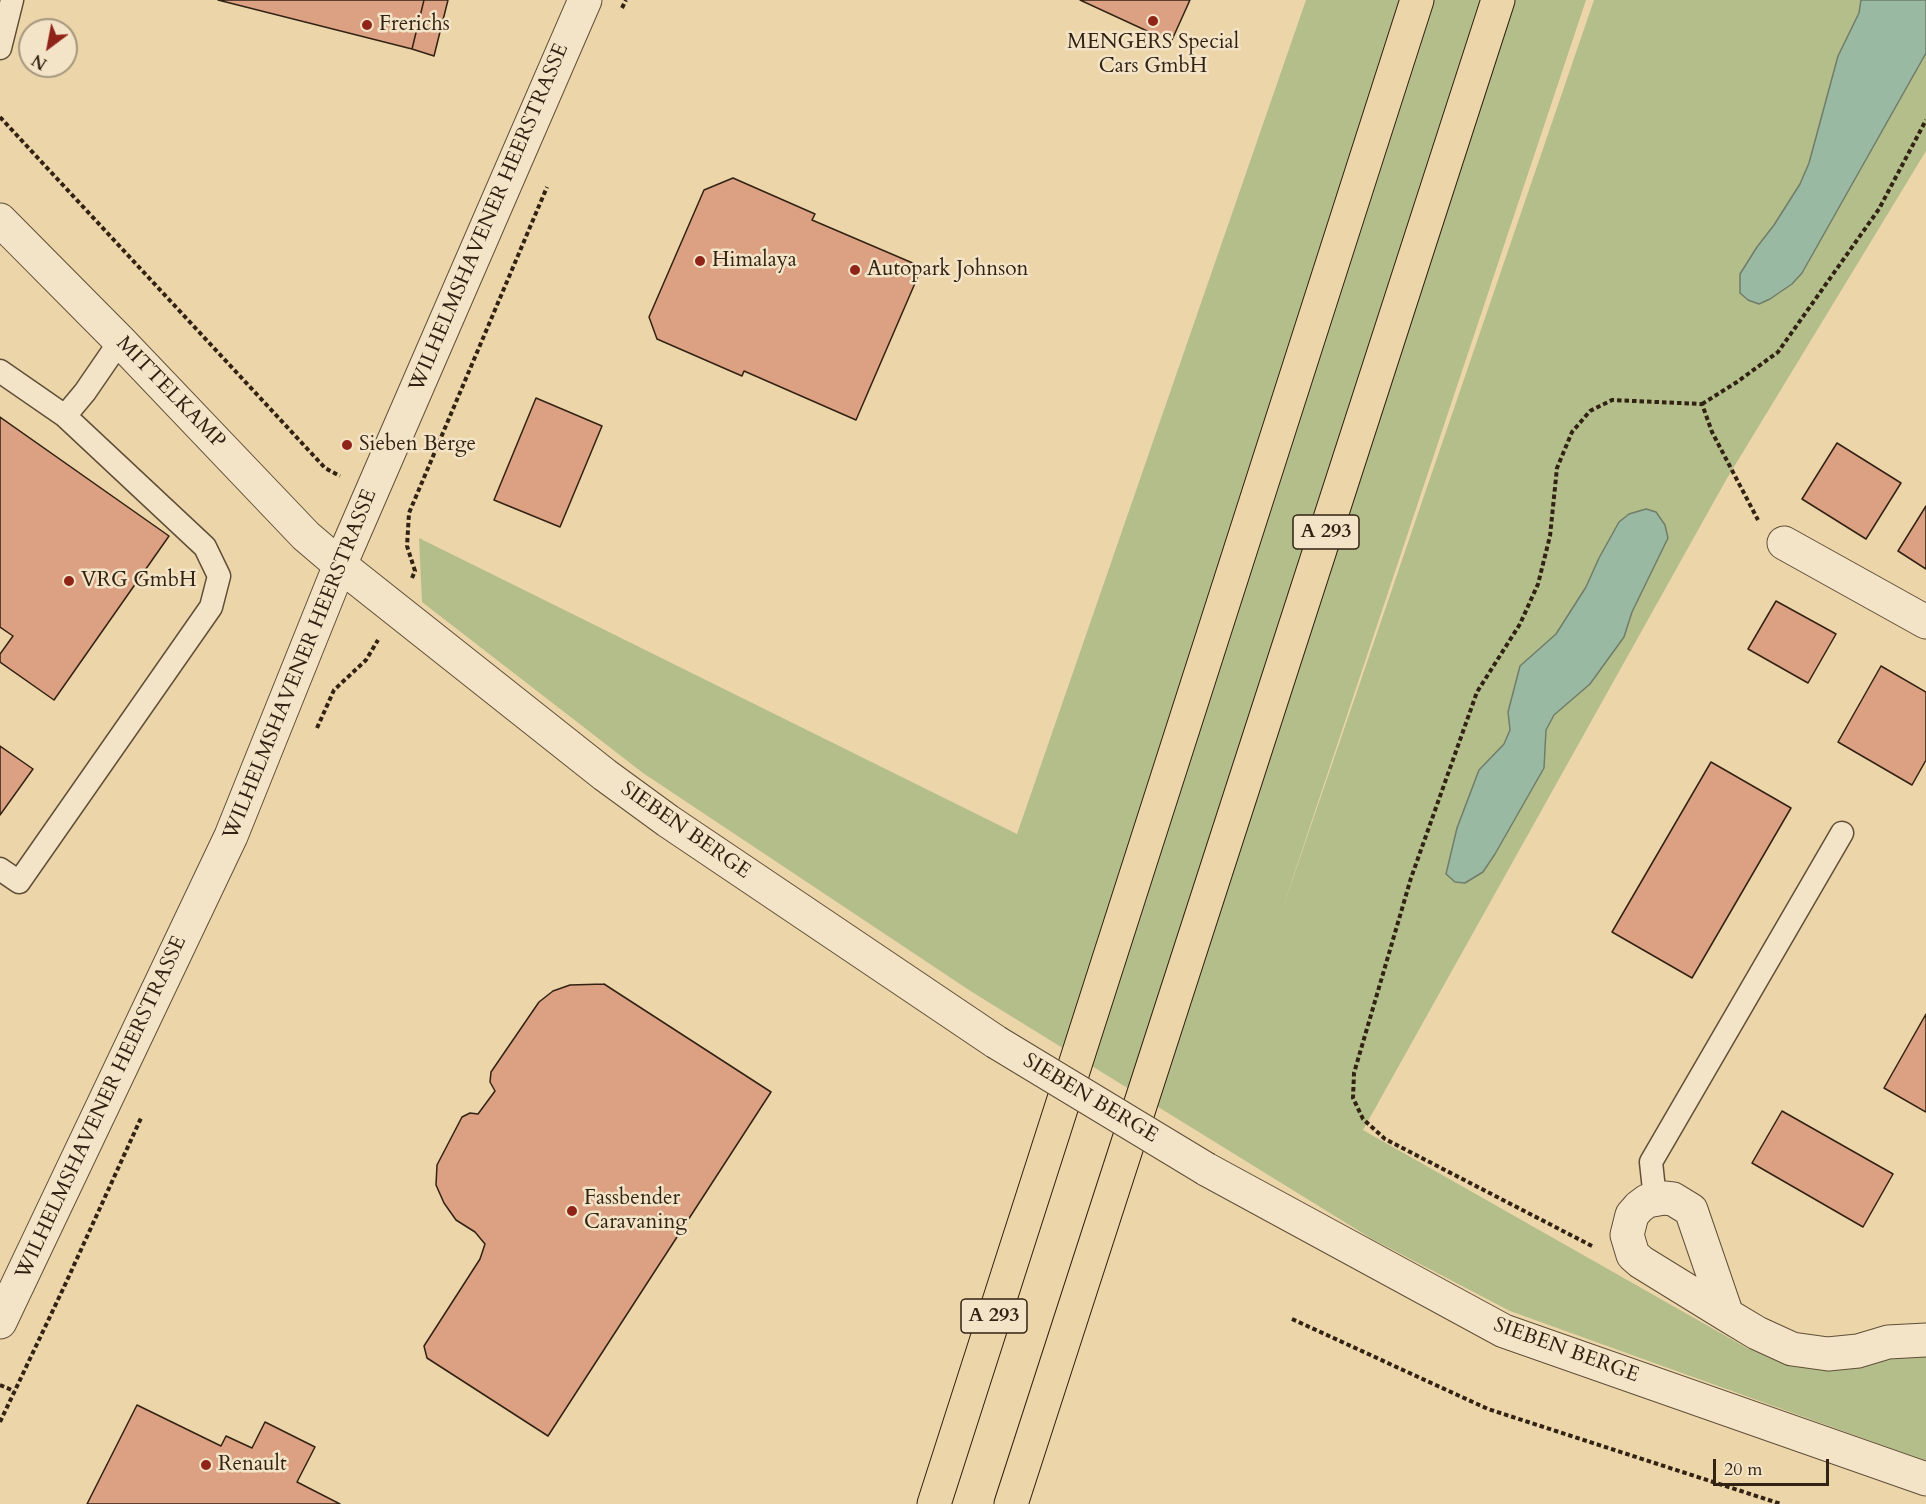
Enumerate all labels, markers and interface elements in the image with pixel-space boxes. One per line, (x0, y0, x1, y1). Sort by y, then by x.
place label: Frerichs (379, 12, 450, 38)
marker: MENGERS Special Cars GmbH (1146, 14, 1160, 28)
north arrow (18, 18, 78, 78)
marker: Frerichs (360, 18, 374, 32)
place label: MENGERS Special Cars GmbH (1067, 30, 1239, 80)
street label: WILHELMSHAVENER HEERSTRASSE (405, 40, 575, 396)
text: N (28, 49, 51, 75)
place label: Himalaya (712, 248, 797, 274)
marker: Himalaya (693, 254, 707, 268)
place label: Autopark Johnson (867, 257, 1028, 283)
marker: Autopark Johnson (848, 263, 862, 277)
street label: MITTELKAMP (110, 332, 230, 454)
place label: Sieben Berge (359, 432, 476, 458)
marker: Sieben Berge (340, 438, 354, 452)
street label: WILHELMSHAVENER HEERSTRASSE (219, 486, 383, 844)
road number: A 293 (1293, 515, 1359, 549)
place label: VRG GmbH (81, 568, 196, 594)
marker: VRG GmbH (62, 574, 76, 588)
street label: SIEBEN BERGE (615, 777, 755, 885)
street label: WILHELMSHAVENER HEERSTRASSE (11, 932, 193, 1284)
street label: SIEBEN BERGE (1018, 1049, 1162, 1149)
place label: Fassbender Caravaning (584, 1186, 687, 1236)
marker: Fassbender Caravaning (565, 1204, 579, 1218)
road number: A 293 (961, 1299, 1027, 1333)
street label: SIEBEN BERGE (1490, 1313, 1642, 1389)
scale bar (1716, 1447, 1832, 1485)
place label: Renault (218, 1452, 287, 1478)
text: 20 m (1724, 1457, 1763, 1482)
marker: Renault (199, 1458, 213, 1472)

